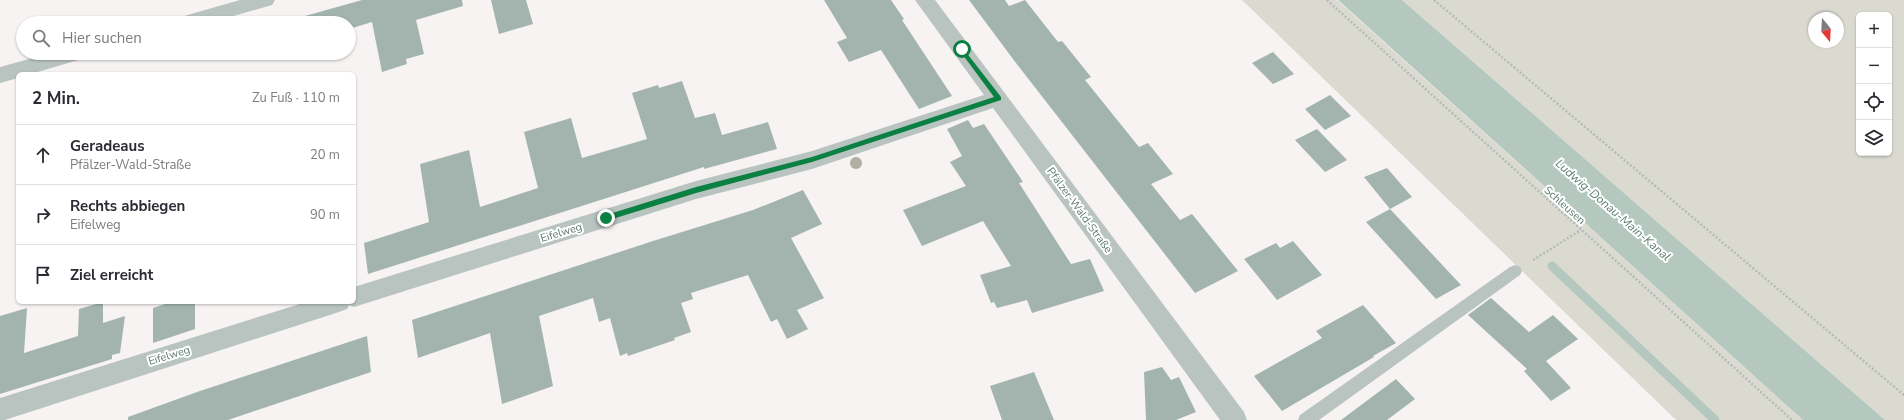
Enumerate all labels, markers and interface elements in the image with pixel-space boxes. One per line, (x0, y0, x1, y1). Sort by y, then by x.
north arrow (1808, 12, 1844, 48)
map controls (1856, 12, 1892, 156)
button: + (1856, 12, 1892, 48)
search box (16, 16, 356, 60)
icon: search (30, 27, 52, 49)
text: Hier suchen (62, 28, 142, 48)
route start (953, 40, 971, 58)
button: − (1856, 48, 1892, 84)
button: locate (1856, 84, 1892, 120)
text: 2 Min. (32, 87, 80, 110)
text: Zu Fuß · 110 m (252, 89, 340, 107)
button: layers (1856, 120, 1892, 156)
text: Geradeaus (70, 136, 145, 156)
icon: ahead (32, 144, 54, 166)
text: 20 m (310, 146, 340, 164)
text: Pfälzer-Wald-Straße (70, 156, 191, 174)
water label: Ludwig-Donau-Main-Kanal (1552, 156, 1674, 265)
street label: Pfälzer-Wald-Straße (1043, 164, 1116, 256)
street label: Schleusen (1541, 183, 1589, 228)
text: Rechts abbiegen (70, 196, 185, 216)
icon: right (32, 204, 54, 226)
text: 90 m (310, 206, 340, 224)
route end (597, 209, 615, 227)
text: Eifelweg (70, 216, 121, 234)
street label: Eifelweg (538, 219, 584, 246)
icon: arrive (32, 264, 54, 286)
text: Ziel erreicht (70, 265, 153, 285)
street label: Eifelweg (146, 342, 192, 369)

